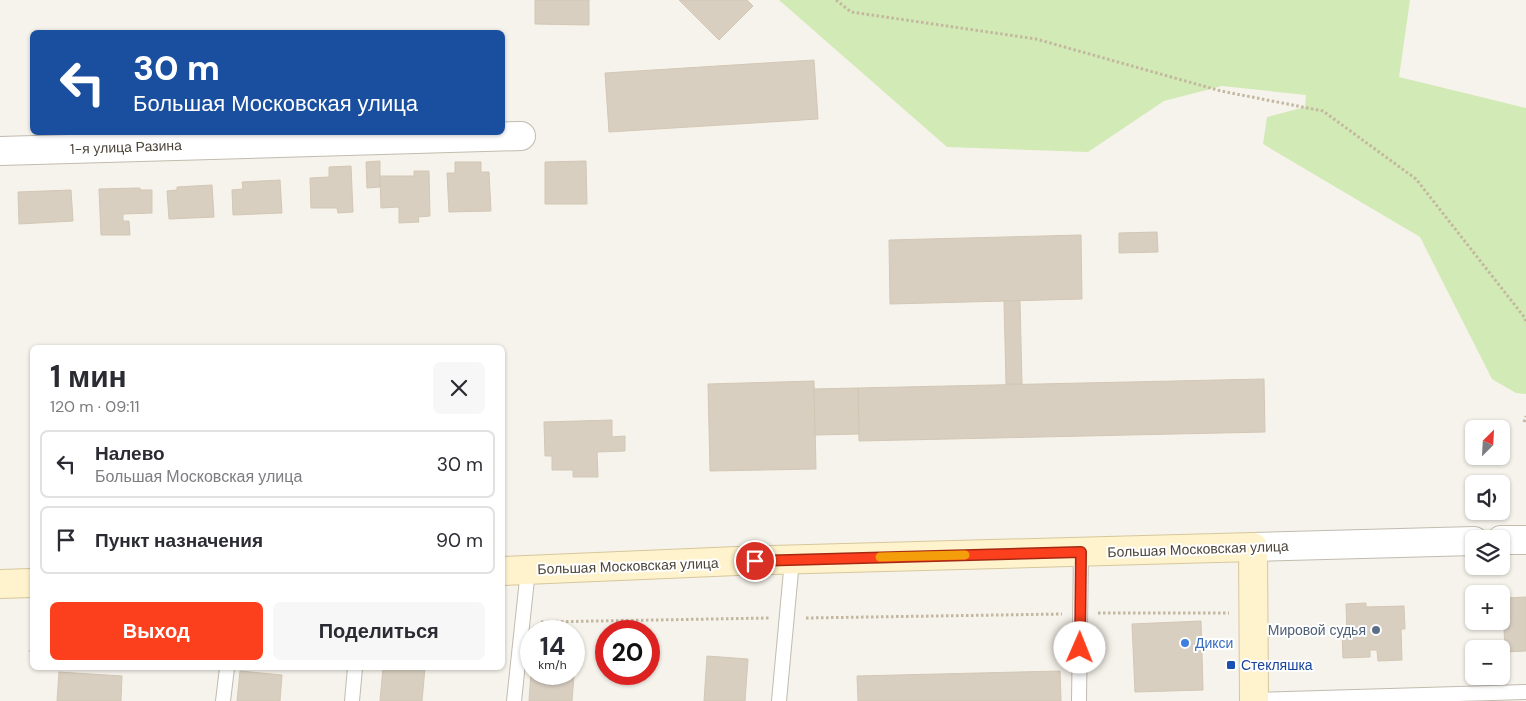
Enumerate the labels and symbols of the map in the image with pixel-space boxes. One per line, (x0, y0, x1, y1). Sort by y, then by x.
street label: 1-я улица Разина (70, 136, 182, 158)
north arrow (1465, 420, 1510, 465)
street label: Большая Московская улица (1107, 537, 1289, 561)
pin (734, 540, 776, 582)
street label: Большая Московская улица (537, 554, 719, 578)
speed limit sign: 20 (595, 620, 660, 685)
position arrow (1053, 621, 1105, 673)
place label: Мировой судья (1268, 621, 1366, 639)
marker: Мировой судья (1370, 624, 1382, 636)
place label: Дикси (1195, 634, 1233, 652)
marker: Дикси (1179, 637, 1191, 649)
place label: Стекляшка (1241, 656, 1313, 674)
marker: Стекляшка (1225, 659, 1237, 671)

